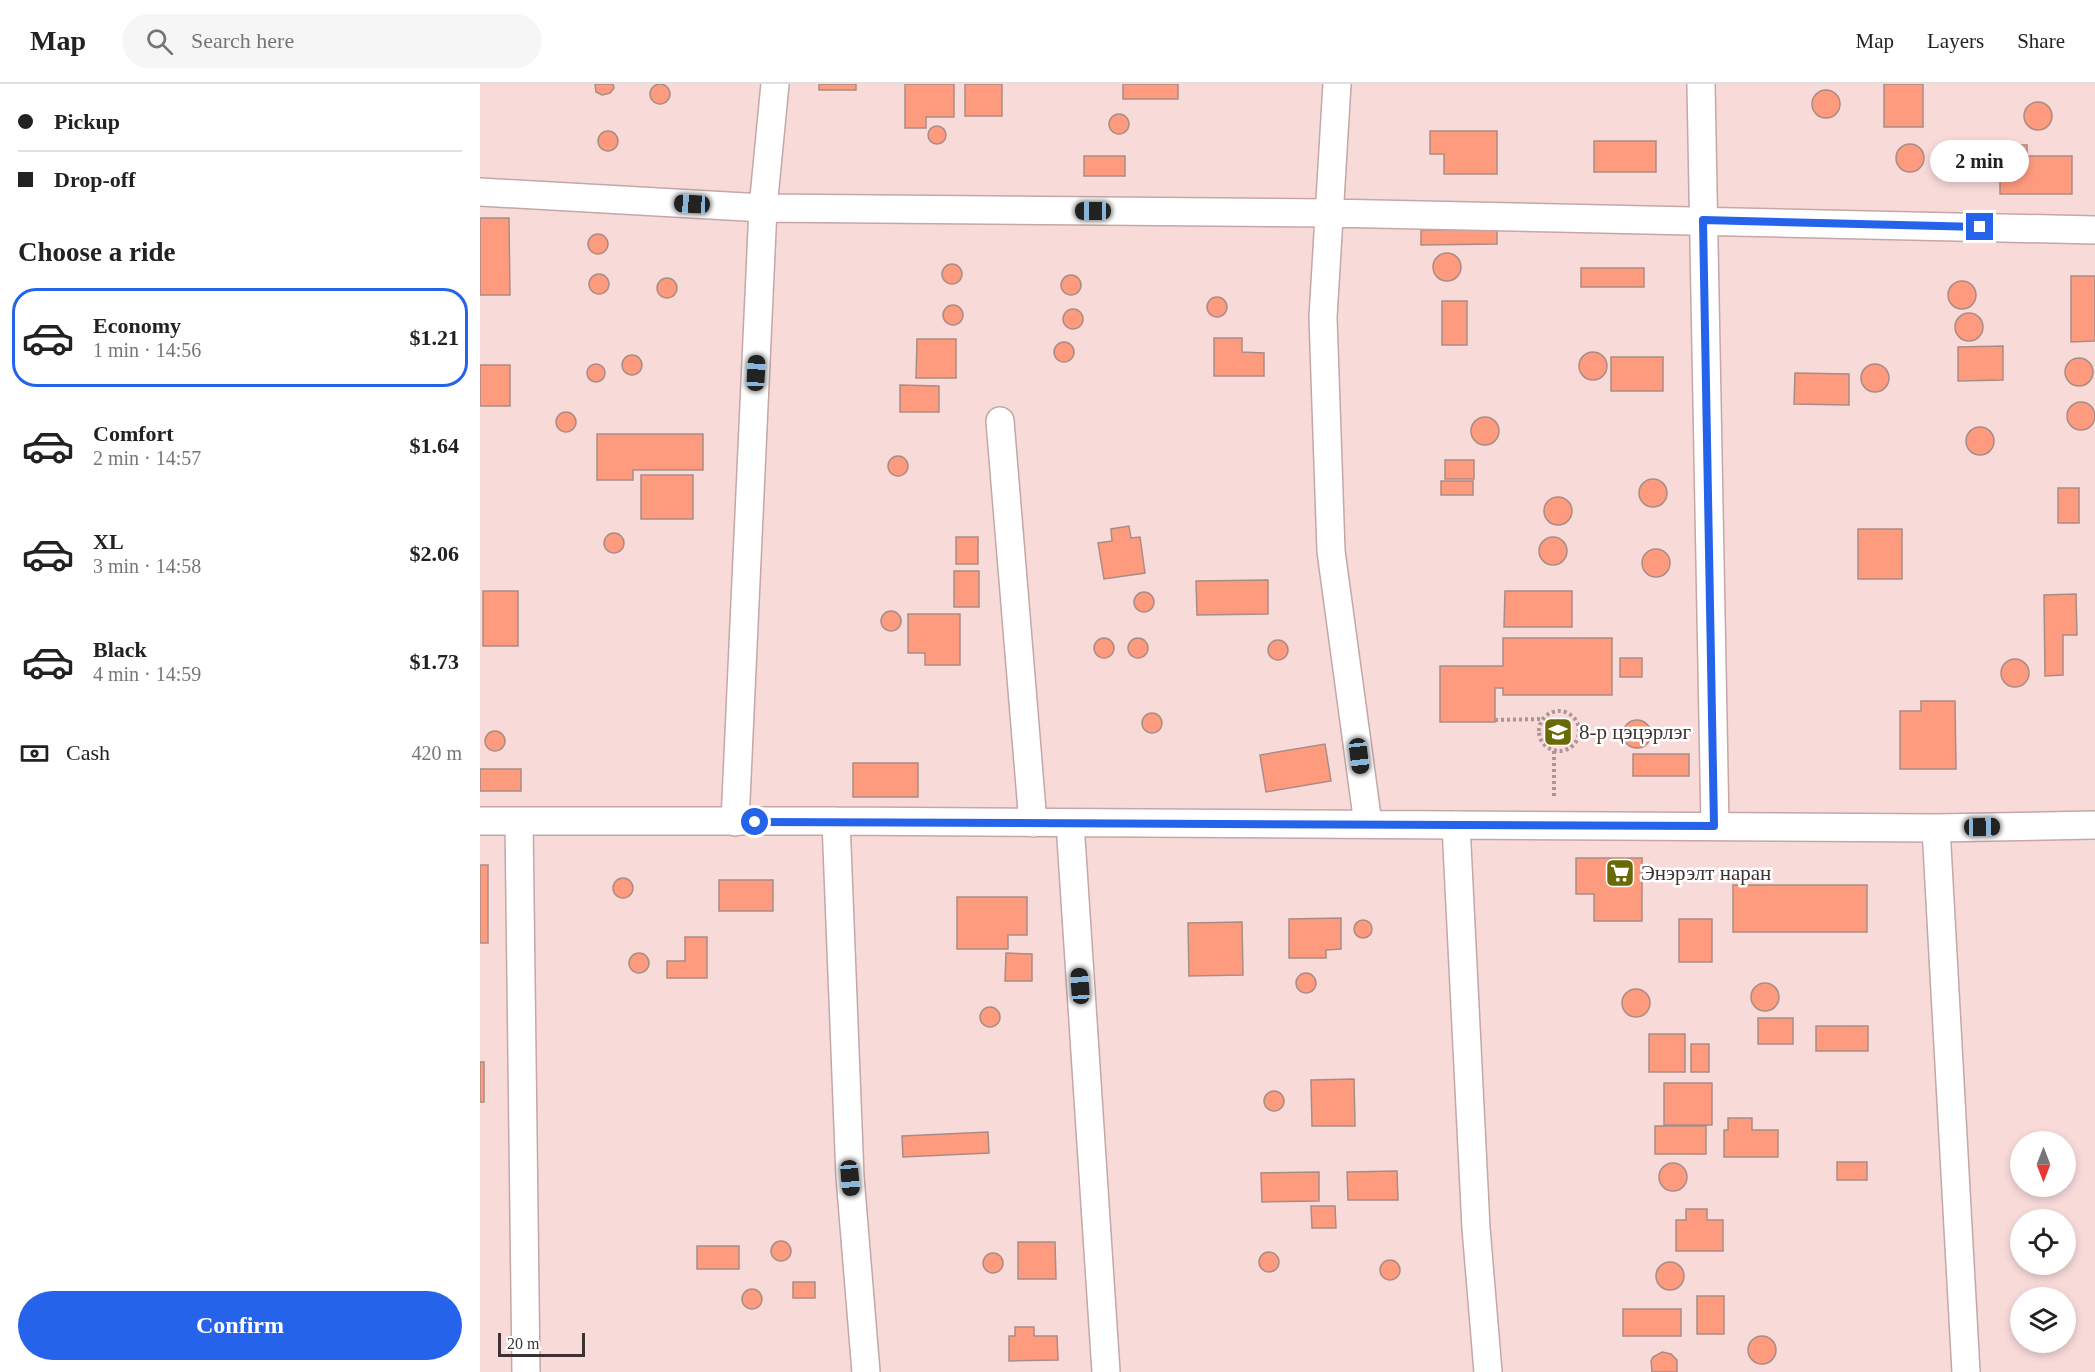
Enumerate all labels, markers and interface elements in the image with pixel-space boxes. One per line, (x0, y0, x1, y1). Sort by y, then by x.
search box (122, 14, 542, 68)
text: Map (30, 25, 86, 56)
icon: search (143, 25, 176, 58)
text: Search here (191, 28, 294, 53)
text: Map (1856, 29, 1894, 53)
text: Layers (1927, 29, 1984, 53)
text: Share (2017, 29, 2065, 53)
text: Pickup (54, 109, 120, 134)
callout: 2 min (1930, 140, 2030, 182)
text: 2 min (1955, 150, 2004, 172)
text: Drop-off (54, 167, 135, 192)
car (674, 194, 710, 214)
car (1075, 202, 1111, 220)
route end (1966, 213, 1993, 240)
text: Choose a ride (18, 237, 176, 267)
icon: car (21, 311, 75, 365)
text: Economy (93, 313, 181, 338)
text: $1.21 (410, 325, 459, 350)
text: 1 min · 14:56 (93, 339, 201, 361)
car (746, 355, 766, 391)
icon: car (21, 419, 75, 473)
text: Comfort (93, 421, 174, 446)
text: $1.64 (410, 433, 459, 458)
text: 2 min · 14:57 (93, 447, 201, 469)
icon: car (21, 527, 75, 581)
text: XL (93, 529, 124, 554)
text: $2.06 (410, 541, 459, 566)
text: 3 min · 14:58 (93, 555, 201, 577)
icon: car (21, 635, 75, 689)
text: Black (93, 637, 147, 662)
text: $1.73 (410, 649, 459, 674)
text: 4 min · 14:59 (93, 663, 201, 685)
school or university icon: 8-р цэцэрлэг (1542, 716, 1574, 748)
place label: 8-р цэцэрлэг (1579, 720, 1691, 744)
icon: cash (18, 737, 51, 770)
car (1348, 737, 1370, 775)
text: Cash (66, 740, 110, 765)
text: 420 m (411, 742, 462, 764)
route start (741, 808, 768, 835)
car (1964, 818, 2000, 836)
supermarket icon: Энэрэлт наран (1604, 857, 1636, 889)
place label: Энэрэлт наран (1641, 861, 1771, 885)
car (1070, 967, 1090, 1005)
north arrow (2010, 1131, 2076, 1197)
map controls (2010, 1131, 2076, 1353)
car (839, 1159, 861, 1197)
button: locate (2010, 1209, 2076, 1275)
button: layers (2010, 1287, 2076, 1353)
button: Confirm (18, 1291, 462, 1360)
scale bar (498, 1330, 585, 1358)
text: 20 m (507, 1335, 539, 1352)

